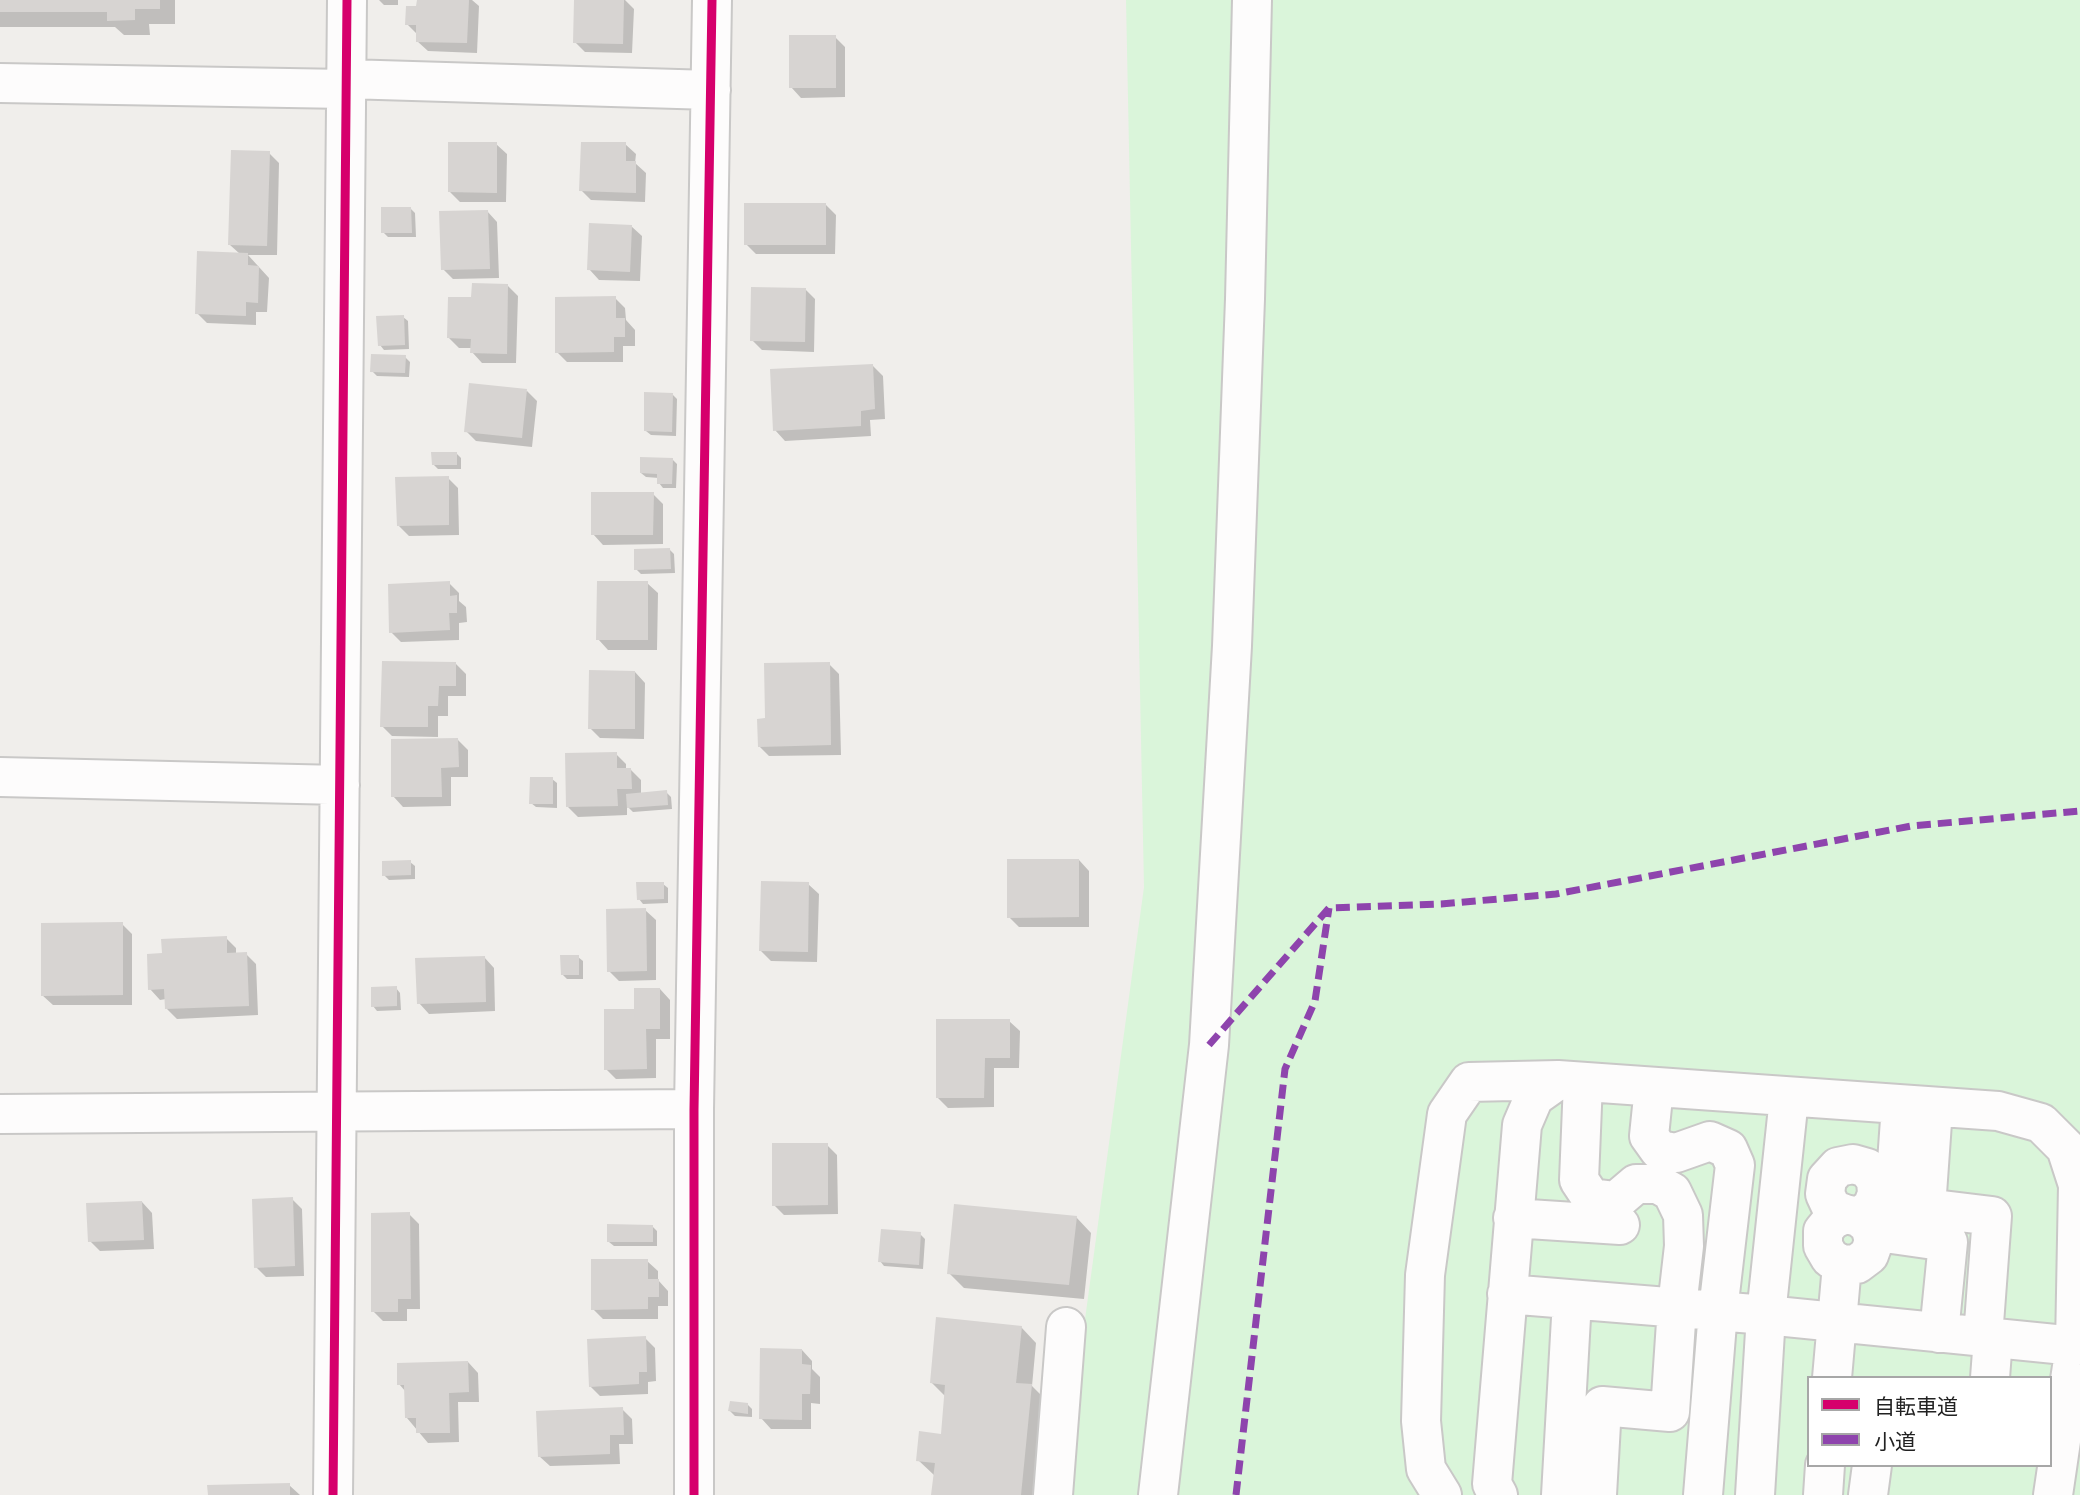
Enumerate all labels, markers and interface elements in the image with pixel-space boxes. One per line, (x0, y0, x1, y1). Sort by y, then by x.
legend (1807, 1376, 2052, 1467)
text: 自転車道 (1874, 1395, 1958, 1418)
text: 小道 (1874, 1430, 1916, 1453)

